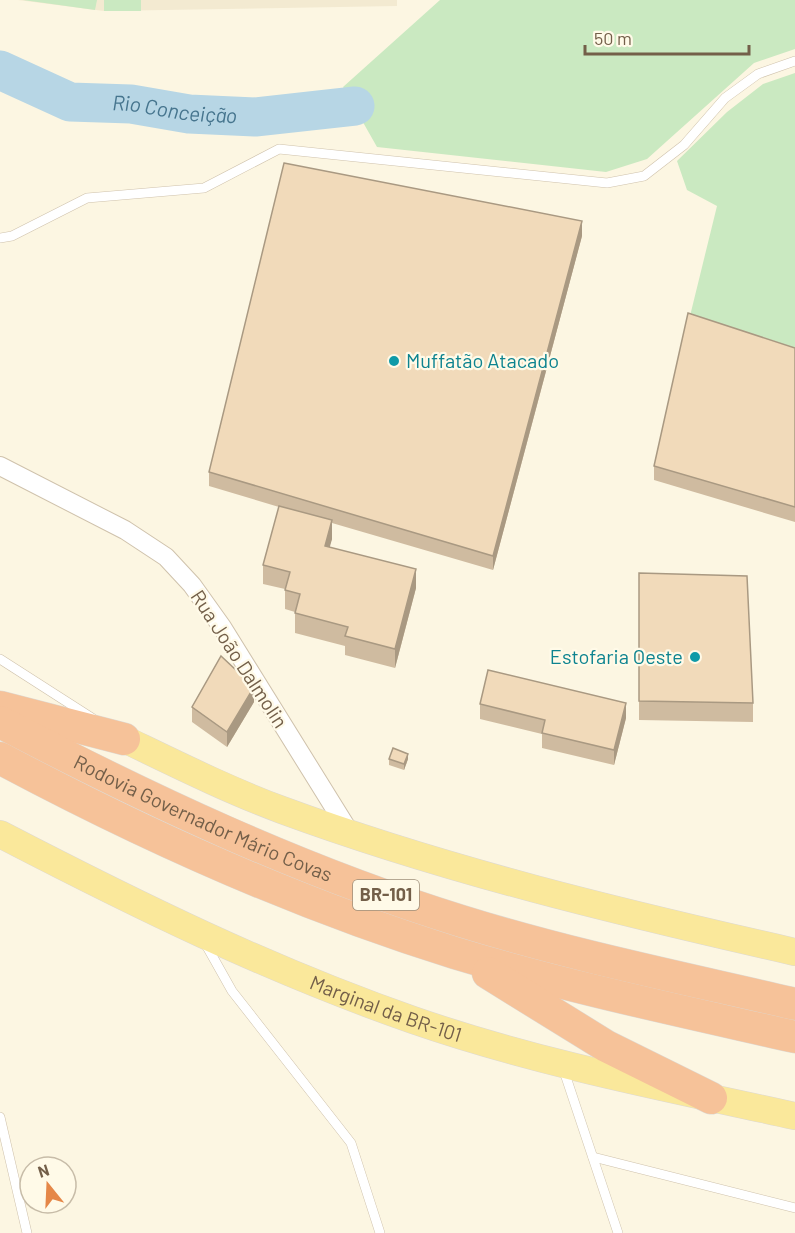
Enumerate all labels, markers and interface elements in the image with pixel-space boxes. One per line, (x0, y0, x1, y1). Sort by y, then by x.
scale bar (585, 18, 748, 56)
text: 50 m (594, 27, 632, 49)
water label: Rio Conceição (112, 89, 238, 127)
place label: Muffatão Atacado (406, 348, 559, 372)
marker: Muffatão Atacado (387, 354, 401, 368)
street label: Rua João Dalmolin (186, 585, 293, 732)
place label: Estofaria Oeste (550, 644, 683, 668)
marker: Estofaria Oeste (688, 650, 702, 664)
street label: Rodovia Governador Mário Covas (70, 749, 336, 886)
road number: BR-101 (353, 880, 419, 910)
street label: Marginal da BR-101 (307, 969, 465, 1046)
north arrow (18, 1155, 78, 1215)
text: N (35, 1160, 51, 1181)

